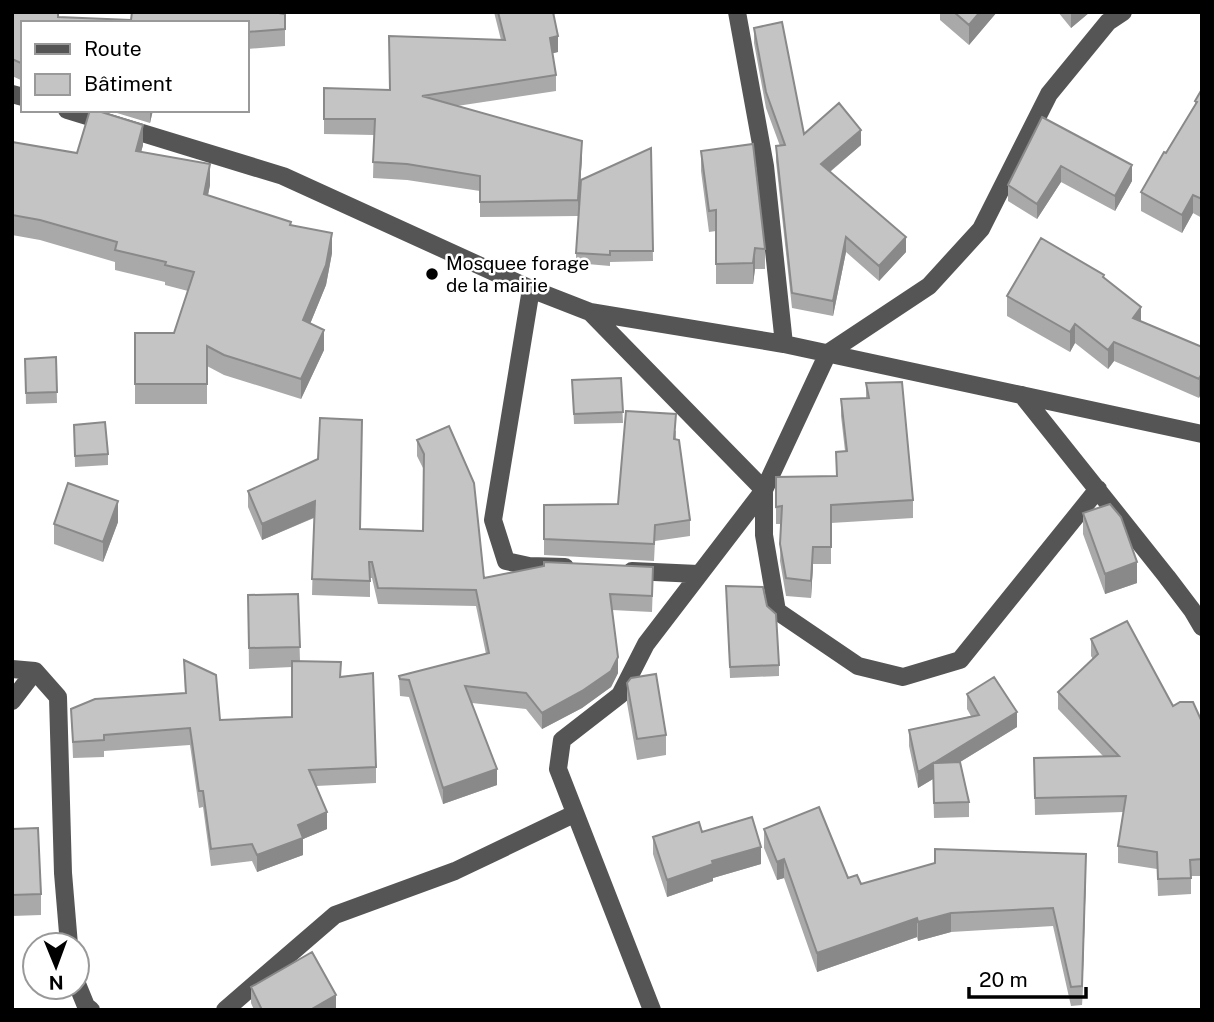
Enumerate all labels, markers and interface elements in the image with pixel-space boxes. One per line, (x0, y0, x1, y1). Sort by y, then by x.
legend (21, 21, 248, 112)
text: Route (84, 36, 142, 61)
text: Bâtiment (84, 71, 173, 96)
place label: Mosquee forage de la mairie (446, 252, 589, 296)
marker: Mosquee forage de la mairie (424, 266, 440, 282)
north arrow (21, 931, 91, 1001)
scale bar (969, 956, 1086, 1000)
text: 20 m (979, 967, 1028, 992)
text: N (49, 972, 64, 994)

